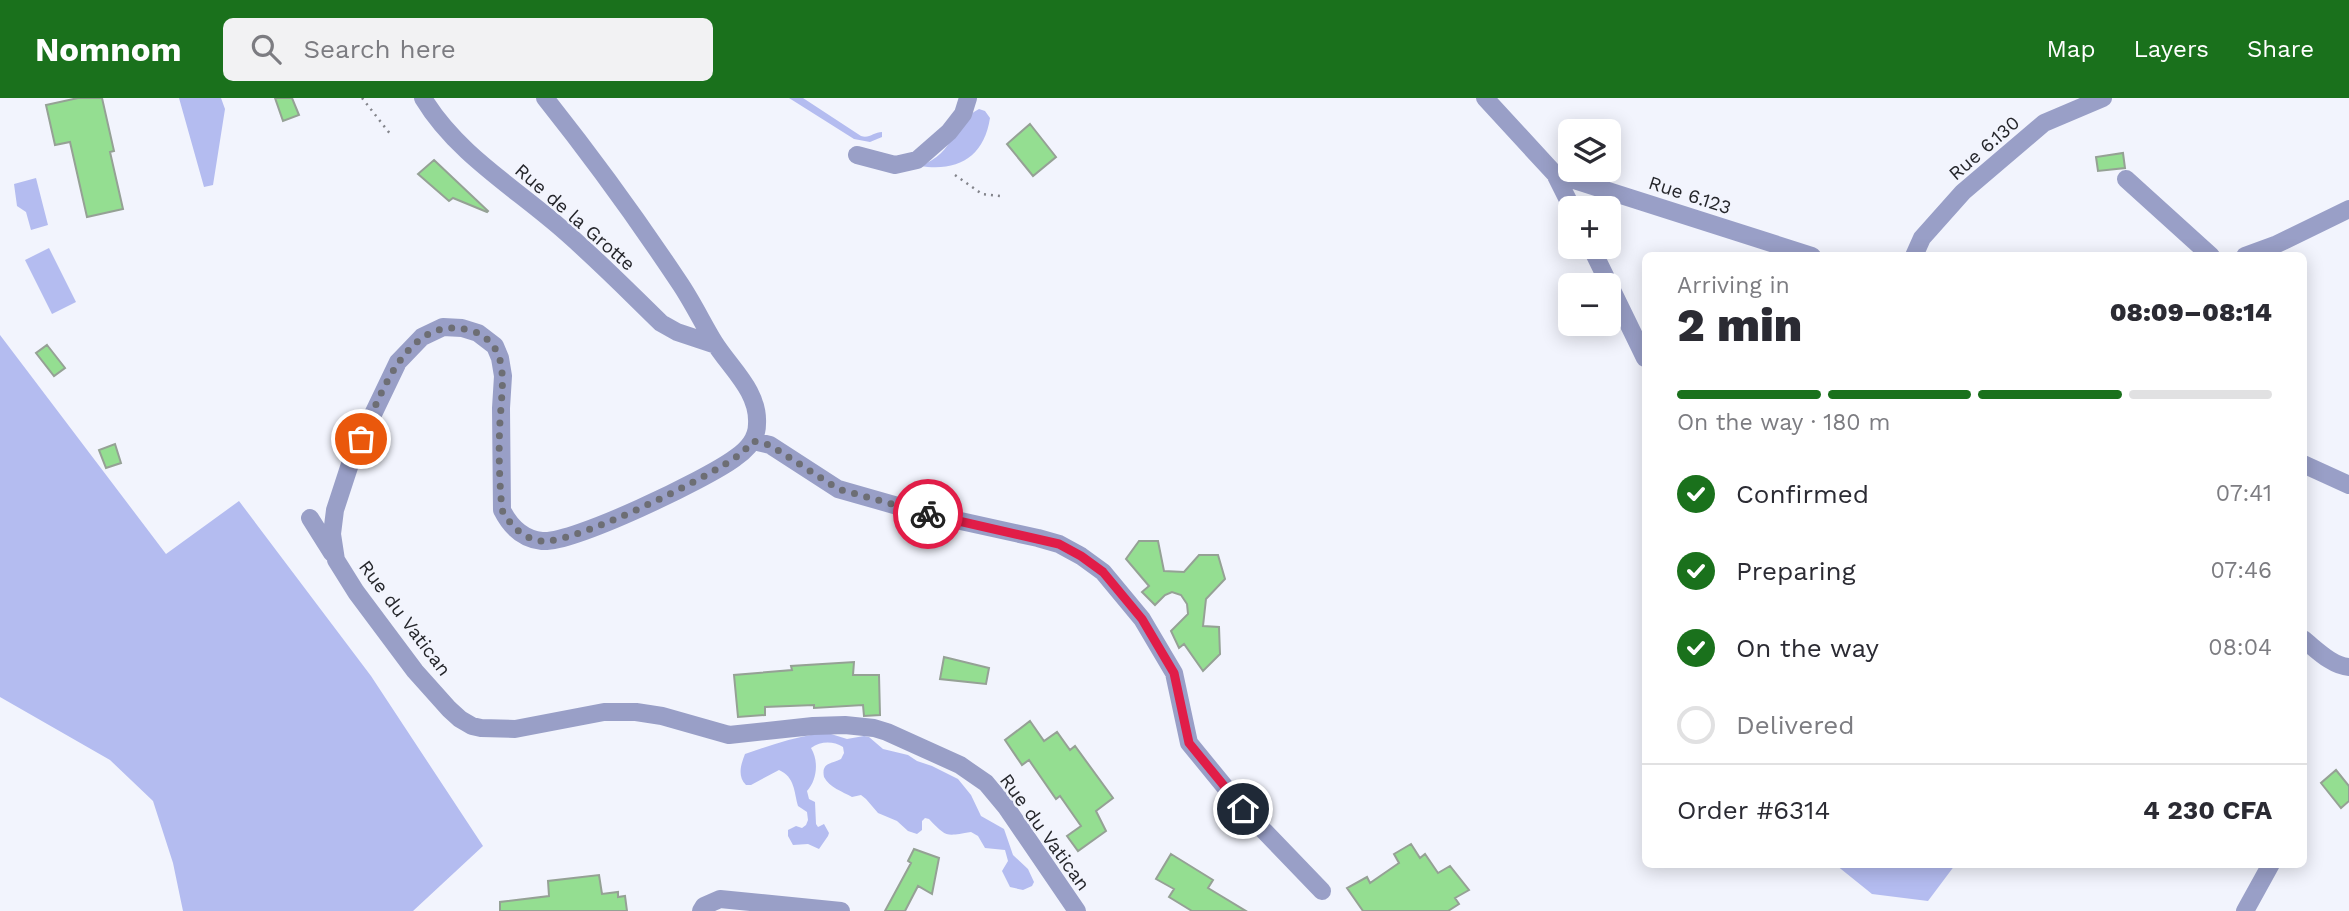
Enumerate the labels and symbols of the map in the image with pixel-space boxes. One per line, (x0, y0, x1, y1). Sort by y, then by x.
street label: Rue 6.130 (1944, 111, 2024, 185)
street label: Rue de la Grotte (510, 159, 640, 275)
street label: Rue 6.123 (1646, 171, 1734, 219)
pin (331, 409, 391, 469)
courier (893, 479, 963, 549)
street label: Rue du Vatican (354, 556, 456, 680)
street label: Rue du Vatican (995, 769, 1095, 895)
pin (1213, 779, 1273, 839)

